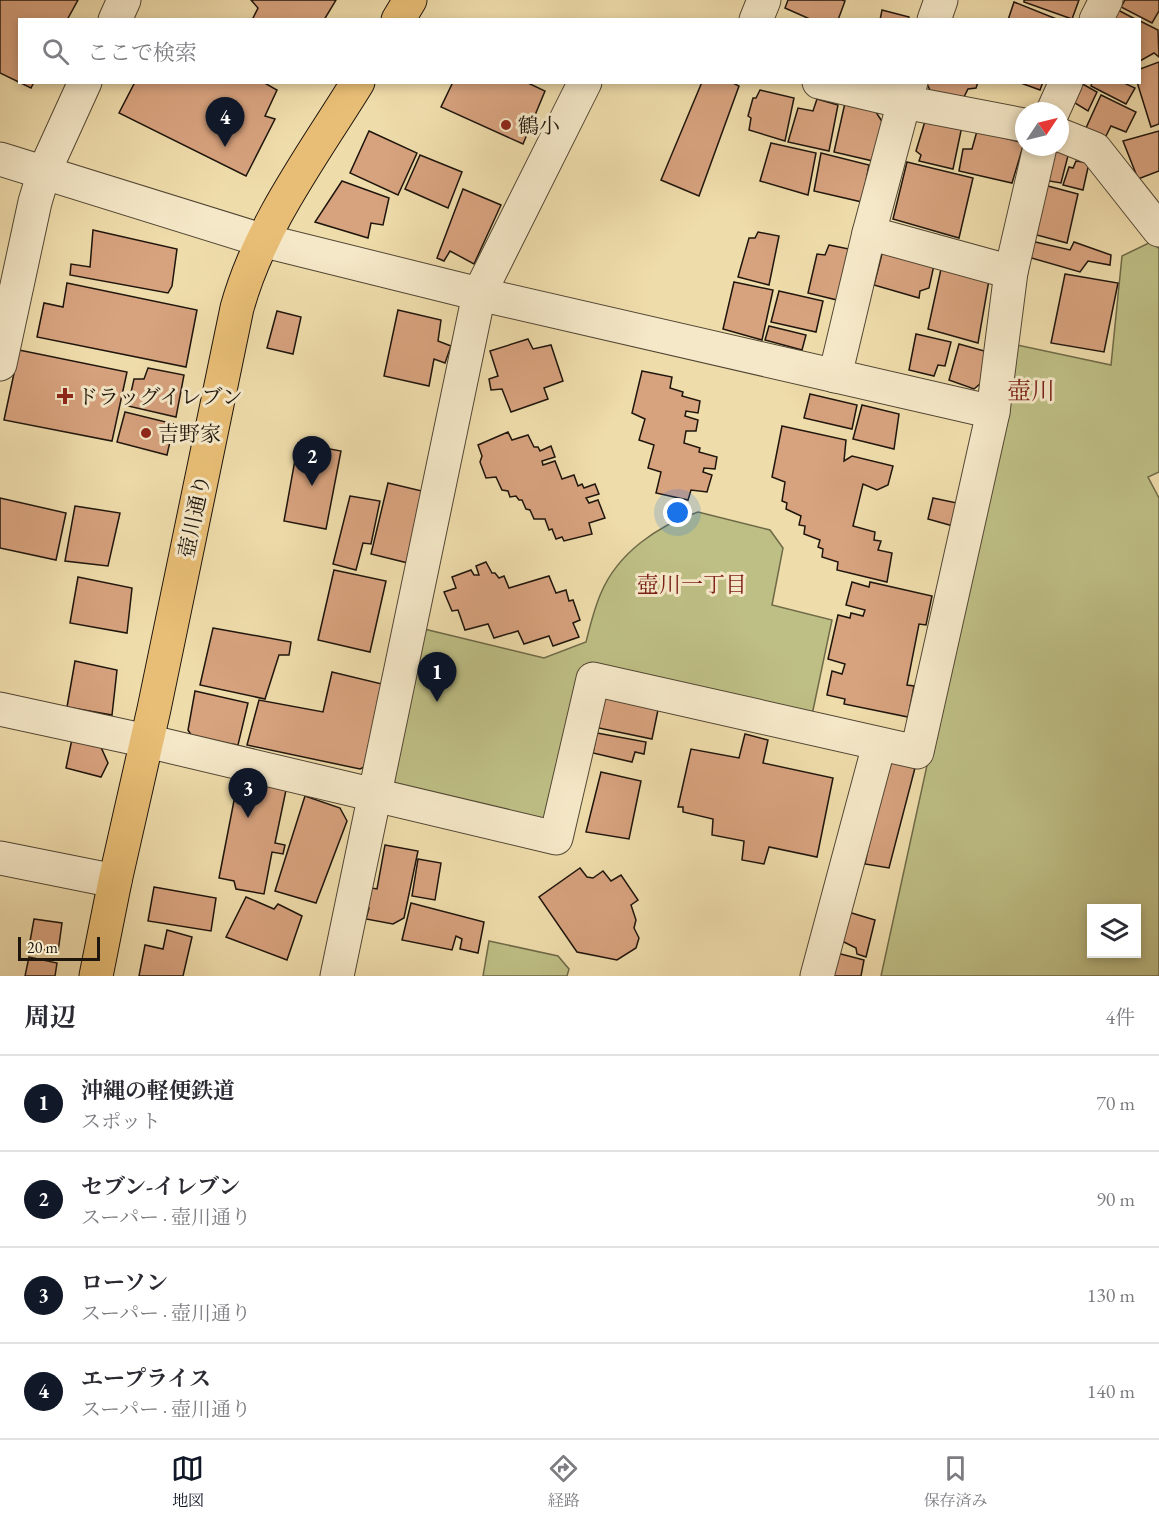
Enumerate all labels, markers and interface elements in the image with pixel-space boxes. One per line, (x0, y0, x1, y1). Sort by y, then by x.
search box (18, 18, 1141, 84)
icon: search (39, 35, 72, 68)
text: ここで検索 (87, 38, 197, 67)
pin: 4 (206, 98, 244, 147)
north arrow (1015, 102, 1069, 156)
place label: 鶴小 (518, 112, 560, 139)
marker: 鶴小 (499, 118, 513, 132)
district label: 壺川 (1007, 375, 1055, 406)
place label: ドラッグイレブン (77, 383, 243, 410)
marker: ドラッグイレブン (58, 389, 72, 403)
place label: 吉野家 (158, 420, 221, 447)
marker: 吉野家 (139, 426, 153, 440)
pin: 2 (292, 436, 332, 486)
street label: 壺川通り (172, 472, 216, 560)
your location (663, 498, 692, 527)
district label: 壺川一丁目 (637, 570, 747, 599)
pin: 1 (418, 652, 456, 702)
pin: 3 (228, 768, 268, 818)
map controls (1087, 904, 1141, 958)
button: layers (1087, 904, 1141, 958)
scale bar (18, 934, 100, 962)
text: 20 m (27, 937, 58, 958)
text: 周辺 (24, 1000, 76, 1034)
text: 4件 (1105, 1004, 1135, 1030)
text: 沖縄の軽便鉄道 (81, 1076, 235, 1105)
text: 1 (38, 1090, 49, 1116)
text: 70 m (1096, 1090, 1135, 1116)
text: スポット (81, 1108, 161, 1134)
text: セブン-イレブン (81, 1172, 240, 1201)
text: 2 (38, 1186, 49, 1212)
text: 90 m (1096, 1186, 1135, 1212)
text: スーパー · 壺川通り (81, 1204, 251, 1230)
text: ローソン (81, 1268, 168, 1297)
text: 3 (38, 1282, 49, 1308)
text: 130 m (1087, 1282, 1135, 1308)
text: スーパー · 壺川通り (81, 1300, 251, 1326)
text: エープライス (81, 1364, 211, 1393)
text: 4 (38, 1378, 49, 1404)
text: 140 m (1087, 1378, 1135, 1404)
text: スーパー · 壺川通り (81, 1396, 251, 1422)
tab: 地図 (171, 1452, 204, 1511)
tab: 経路 (547, 1452, 580, 1511)
tab: 保存済み (923, 1452, 987, 1511)

